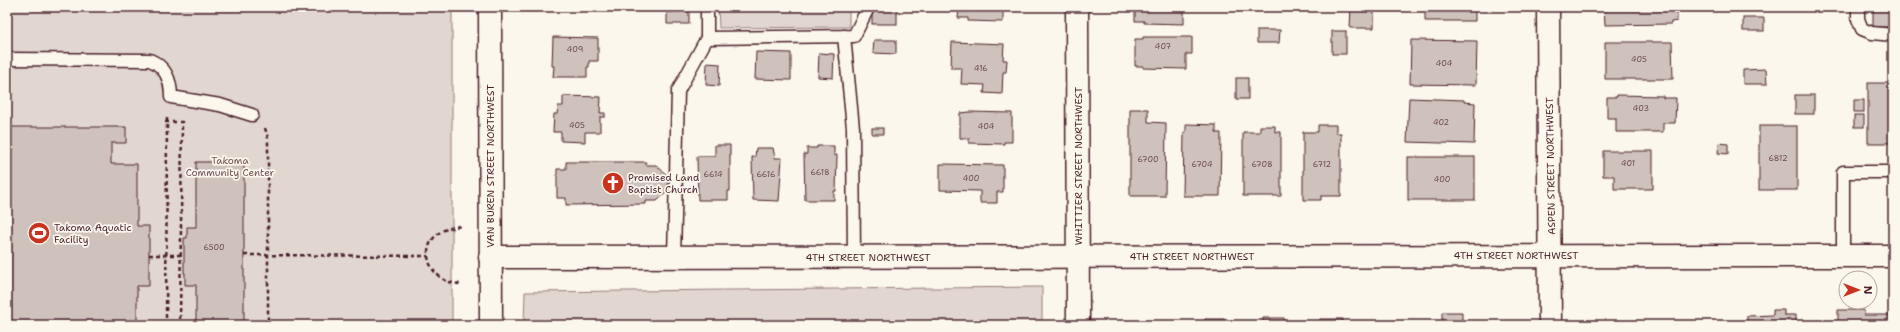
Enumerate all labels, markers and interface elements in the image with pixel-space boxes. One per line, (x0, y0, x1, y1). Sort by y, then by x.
house number: 407 (1155, 41, 1172, 52)
house number: 409 (567, 44, 583, 55)
house number: 405 (1631, 54, 1647, 65)
house number: 404 (1436, 58, 1453, 69)
house number: 416 (974, 63, 988, 74)
street label: VAN BUREN STREET NORTHWEST (484, 84, 497, 248)
street label: WHITTIER STREET NORTHWEST (1072, 87, 1085, 245)
street label: ASPEN STREET NORTHWEST (1543, 97, 1558, 235)
house number: 403 (1633, 103, 1649, 114)
house number: 402 (1433, 117, 1450, 128)
house number: 405 (569, 120, 585, 131)
house number: 404 (978, 121, 995, 132)
house number: 6812 (1768, 153, 1788, 164)
park label: Takoma Community Center (186, 154, 275, 179)
house number: 6700 (1137, 154, 1159, 165)
house number: 401 (1621, 158, 1635, 169)
house number: 6704 (1191, 159, 1213, 170)
house number: 6708 (1251, 159, 1273, 170)
house number: 6712 (1313, 159, 1332, 170)
house number: 6618 (810, 167, 830, 178)
house number: 6614 (704, 169, 723, 180)
house number: 6616 (756, 169, 776, 180)
church icon: Promised Land Baptist Church (600, 170, 626, 196)
place label: Promised Land Baptist Church (628, 171, 700, 196)
house number: 400 (963, 173, 979, 184)
house number: 400 (1434, 174, 1450, 185)
sports icon: Takoma Aquatic Facility (26, 220, 52, 246)
place label: Takoma Aquatic Facility (54, 221, 131, 246)
house number: 6500 (203, 242, 225, 253)
street label: 4TH STREET NORTHWEST (1454, 249, 1578, 262)
street label: 4TH STREET NORTHWEST (1130, 250, 1254, 263)
street label: 4TH STREET NORTHWEST (806, 251, 930, 264)
north arrow (1838, 270, 1878, 310)
text: N (1860, 286, 1875, 295)

